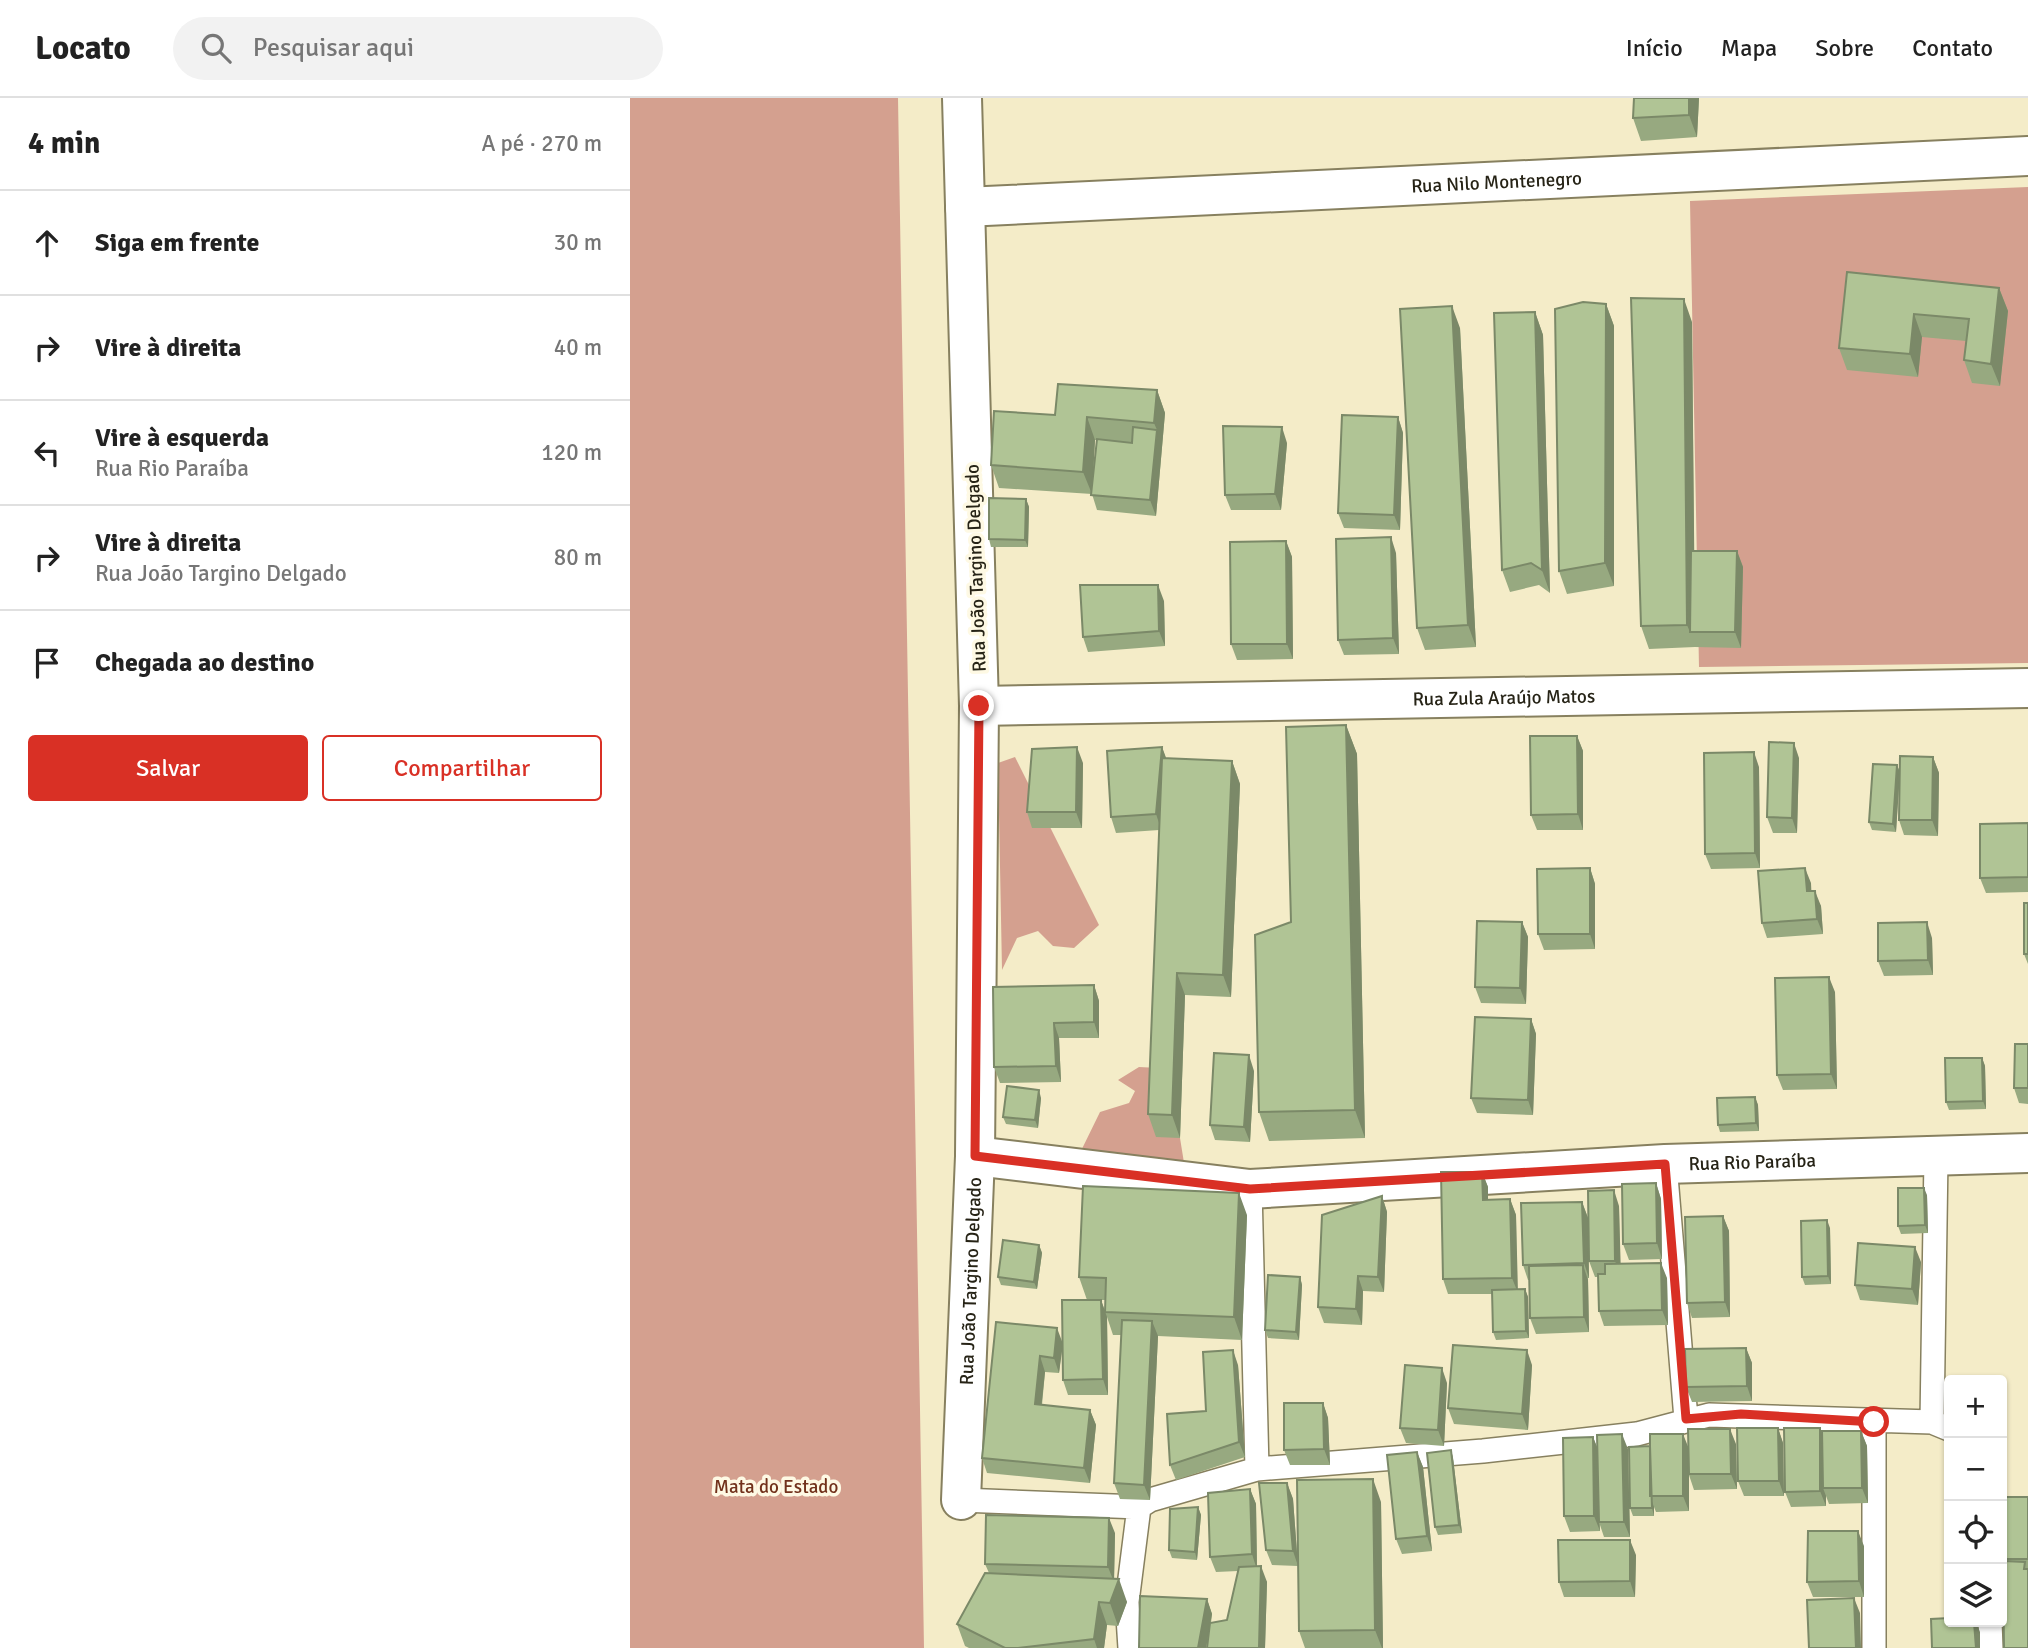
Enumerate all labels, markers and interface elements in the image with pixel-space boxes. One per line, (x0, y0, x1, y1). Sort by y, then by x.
search box (173, 17, 663, 80)
text: Locato (35, 28, 131, 69)
icon: search (197, 29, 235, 67)
text: Pesquisar aqui (253, 32, 414, 64)
text: Início (1626, 33, 1683, 63)
text: Mapa (1721, 33, 1777, 63)
text: Sobre (1815, 33, 1874, 63)
text: Contato (1912, 33, 1993, 63)
text: 4 min (28, 125, 100, 162)
text: A pé · 270 m (481, 129, 602, 158)
street label: Rua Nilo Montenegro (1411, 166, 1582, 199)
icon: ahead (28, 224, 66, 262)
text: Siga em frente (95, 227, 259, 259)
text: 30 m (554, 228, 602, 257)
icon: right (28, 329, 66, 367)
text: Vire à direita (95, 332, 241, 364)
text: 40 m (554, 333, 602, 362)
text: Vire à esquerda (95, 422, 269, 454)
icon: left (28, 434, 66, 472)
text: 120 m (541, 438, 602, 467)
text: Rua Rio Paraíba (95, 454, 249, 483)
street label: Rua João Targino Delgado (960, 464, 992, 672)
text: Vire à direita (95, 527, 241, 559)
icon: right (28, 539, 66, 577)
text: 80 m (554, 543, 602, 572)
text: Rua João Targino Delgado (95, 559, 347, 588)
icon: arrive (28, 644, 66, 682)
text: Chegada ao destino (95, 647, 314, 679)
street label: Rua Zula Araújo Matos (1412, 684, 1595, 712)
route end (963, 690, 994, 721)
button: Salvar (28, 735, 308, 801)
button: Compartilhar (322, 735, 602, 801)
street label: Rua Rio Paraíba (1688, 1148, 1816, 1176)
street label: Rua João Targino Delgado (955, 1177, 987, 1386)
map controls (1944, 1375, 2007, 1627)
button: + (1944, 1375, 2007, 1438)
route start (1858, 1406, 1889, 1437)
button: − (1944, 1438, 2007, 1501)
park label: Mata do Estado (714, 1475, 838, 1499)
button: locate (1944, 1501, 2007, 1564)
button: layers (1944, 1564, 2007, 1627)

